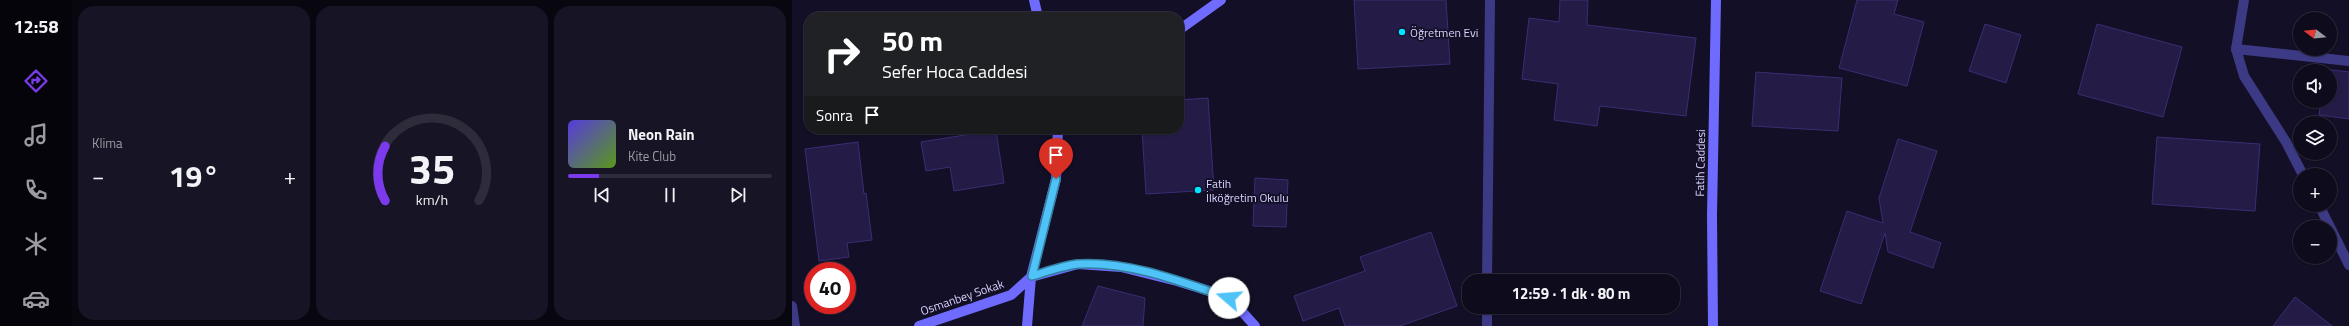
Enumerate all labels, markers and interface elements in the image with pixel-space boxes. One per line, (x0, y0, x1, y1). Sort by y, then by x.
north arrow (2293, 12, 2337, 56)
map controls (2293, 12, 2337, 264)
text: 12:58 (14, 13, 58, 40)
text: 50 m (882, 19, 943, 62)
place label: Öğretmen Evi (1410, 23, 1478, 42)
marker: Öğretmen Evi (1397, 27, 1407, 37)
icon: right (816, 28, 868, 80)
text: Sefer Hoca Caddesi (882, 58, 1028, 85)
button: sound (2293, 64, 2337, 108)
icon: directions (22, 67, 50, 95)
text: Sonra (816, 104, 853, 127)
icon: arrive (861, 104, 883, 126)
button: layers (2293, 116, 2337, 160)
icon: music (22, 121, 50, 149)
text: Neon Rain (628, 123, 695, 146)
street label: Fatih Caddesi (1690, 129, 1710, 197)
text: Klima (92, 133, 123, 153)
text: 35 (409, 137, 455, 200)
pin (1039, 138, 1073, 179)
icon: arrive (1045, 144, 1067, 166)
text: Kite Club (628, 146, 676, 166)
text: 19° (169, 153, 219, 199)
text: − (92, 159, 104, 193)
text: + (284, 159, 296, 193)
button: + (2293, 168, 2337, 212)
place label: Fatih İlköğretim Okulu (1206, 174, 1289, 207)
icon: phone (22, 176, 50, 204)
icon: previous (591, 184, 613, 206)
icon: pause (659, 184, 681, 206)
icon: next (727, 184, 749, 206)
marker: Fatih İlköğretim Okulu (1193, 185, 1203, 195)
text: km/h (416, 189, 448, 211)
button: − (2293, 220, 2337, 264)
icon: climate (22, 230, 50, 258)
speed limit sign: 40 (804, 262, 856, 314)
street label: Osmanbey Sokak (918, 274, 1006, 320)
position arrow (1208, 277, 1250, 319)
text: 12:59 · 1 dk · 80 m (1512, 282, 1630, 305)
icon: car (22, 285, 50, 313)

